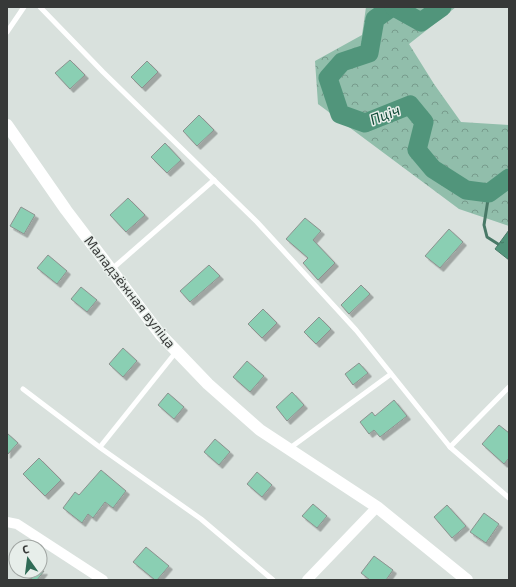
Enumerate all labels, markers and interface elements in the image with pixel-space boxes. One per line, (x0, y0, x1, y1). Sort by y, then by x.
water label: Пціч (367, 100, 402, 128)
street label: Маладзёжная вуліца (81, 232, 180, 351)
north arrow (8, 539, 48, 579)
text: С (21, 542, 31, 556)

